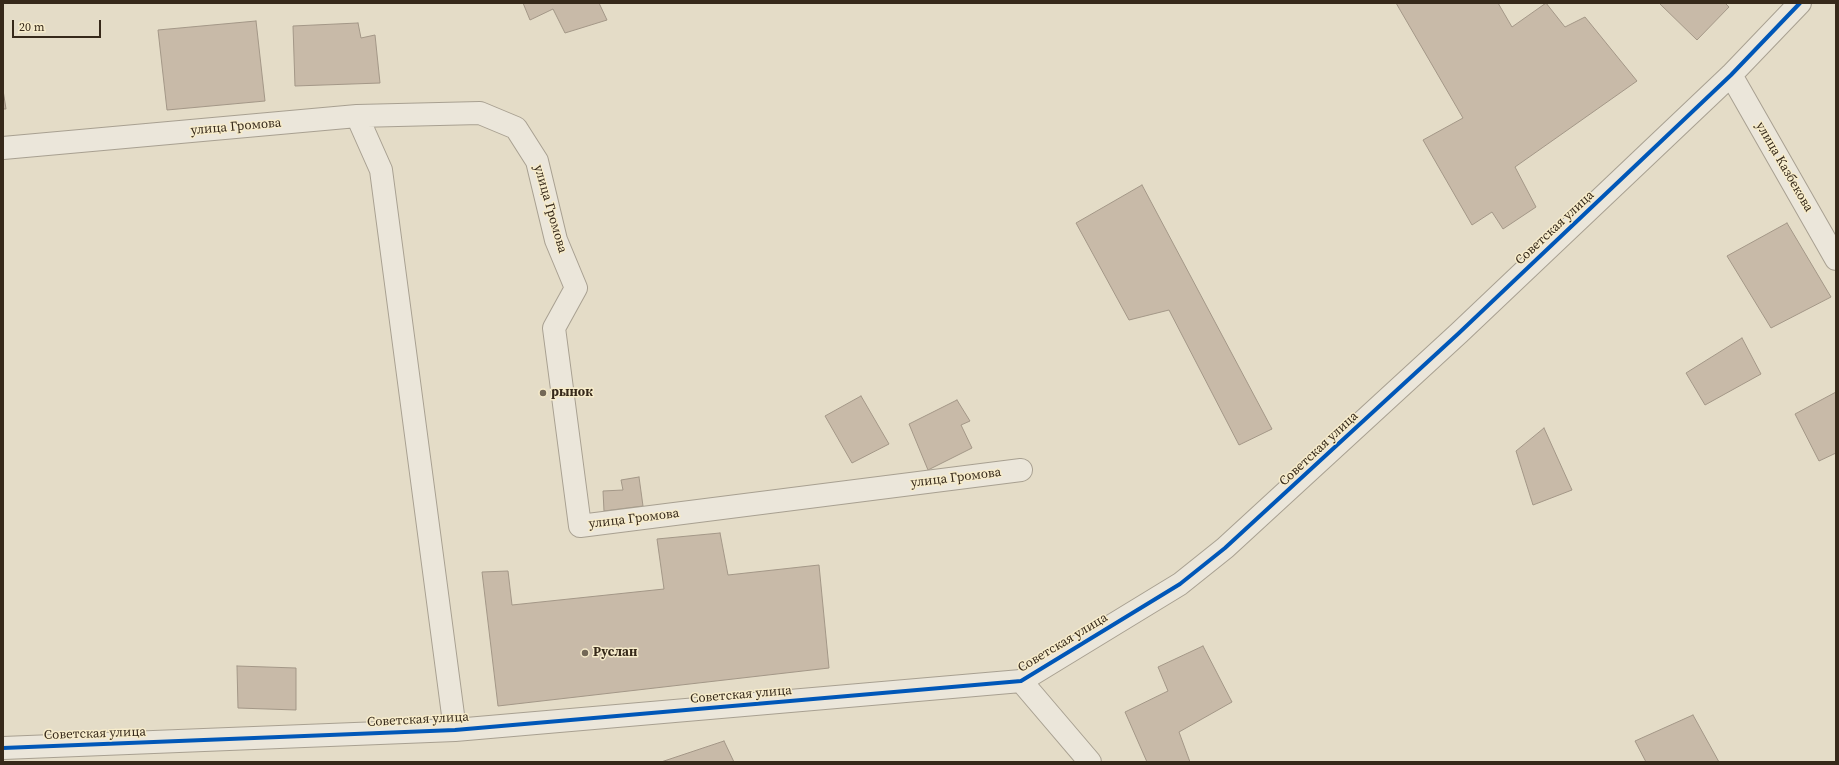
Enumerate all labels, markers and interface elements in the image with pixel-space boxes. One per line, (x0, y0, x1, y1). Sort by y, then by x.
scale bar (14, 12, 103, 38)
text: 20 m (19, 19, 45, 35)
street label: улица Громова (190, 115, 282, 139)
street label: улица Казбекова (1752, 119, 1816, 215)
street label: улица Громова (530, 163, 570, 255)
street label: Советская улица (1512, 187, 1598, 269)
place label: рынок (551, 385, 593, 401)
marker: рынок (538, 388, 548, 398)
street label: Советская улица (1276, 408, 1362, 490)
street label: улица Громова (910, 465, 1002, 491)
street label: улица Громова (588, 506, 680, 532)
street label: Советская улица (1015, 610, 1111, 676)
place label: Руслан (593, 645, 637, 661)
marker: Руслан (580, 648, 590, 658)
street label: Советская улица (689, 683, 793, 707)
street label: Советская улица (367, 710, 469, 730)
street label: Советская улица (44, 724, 146, 744)

